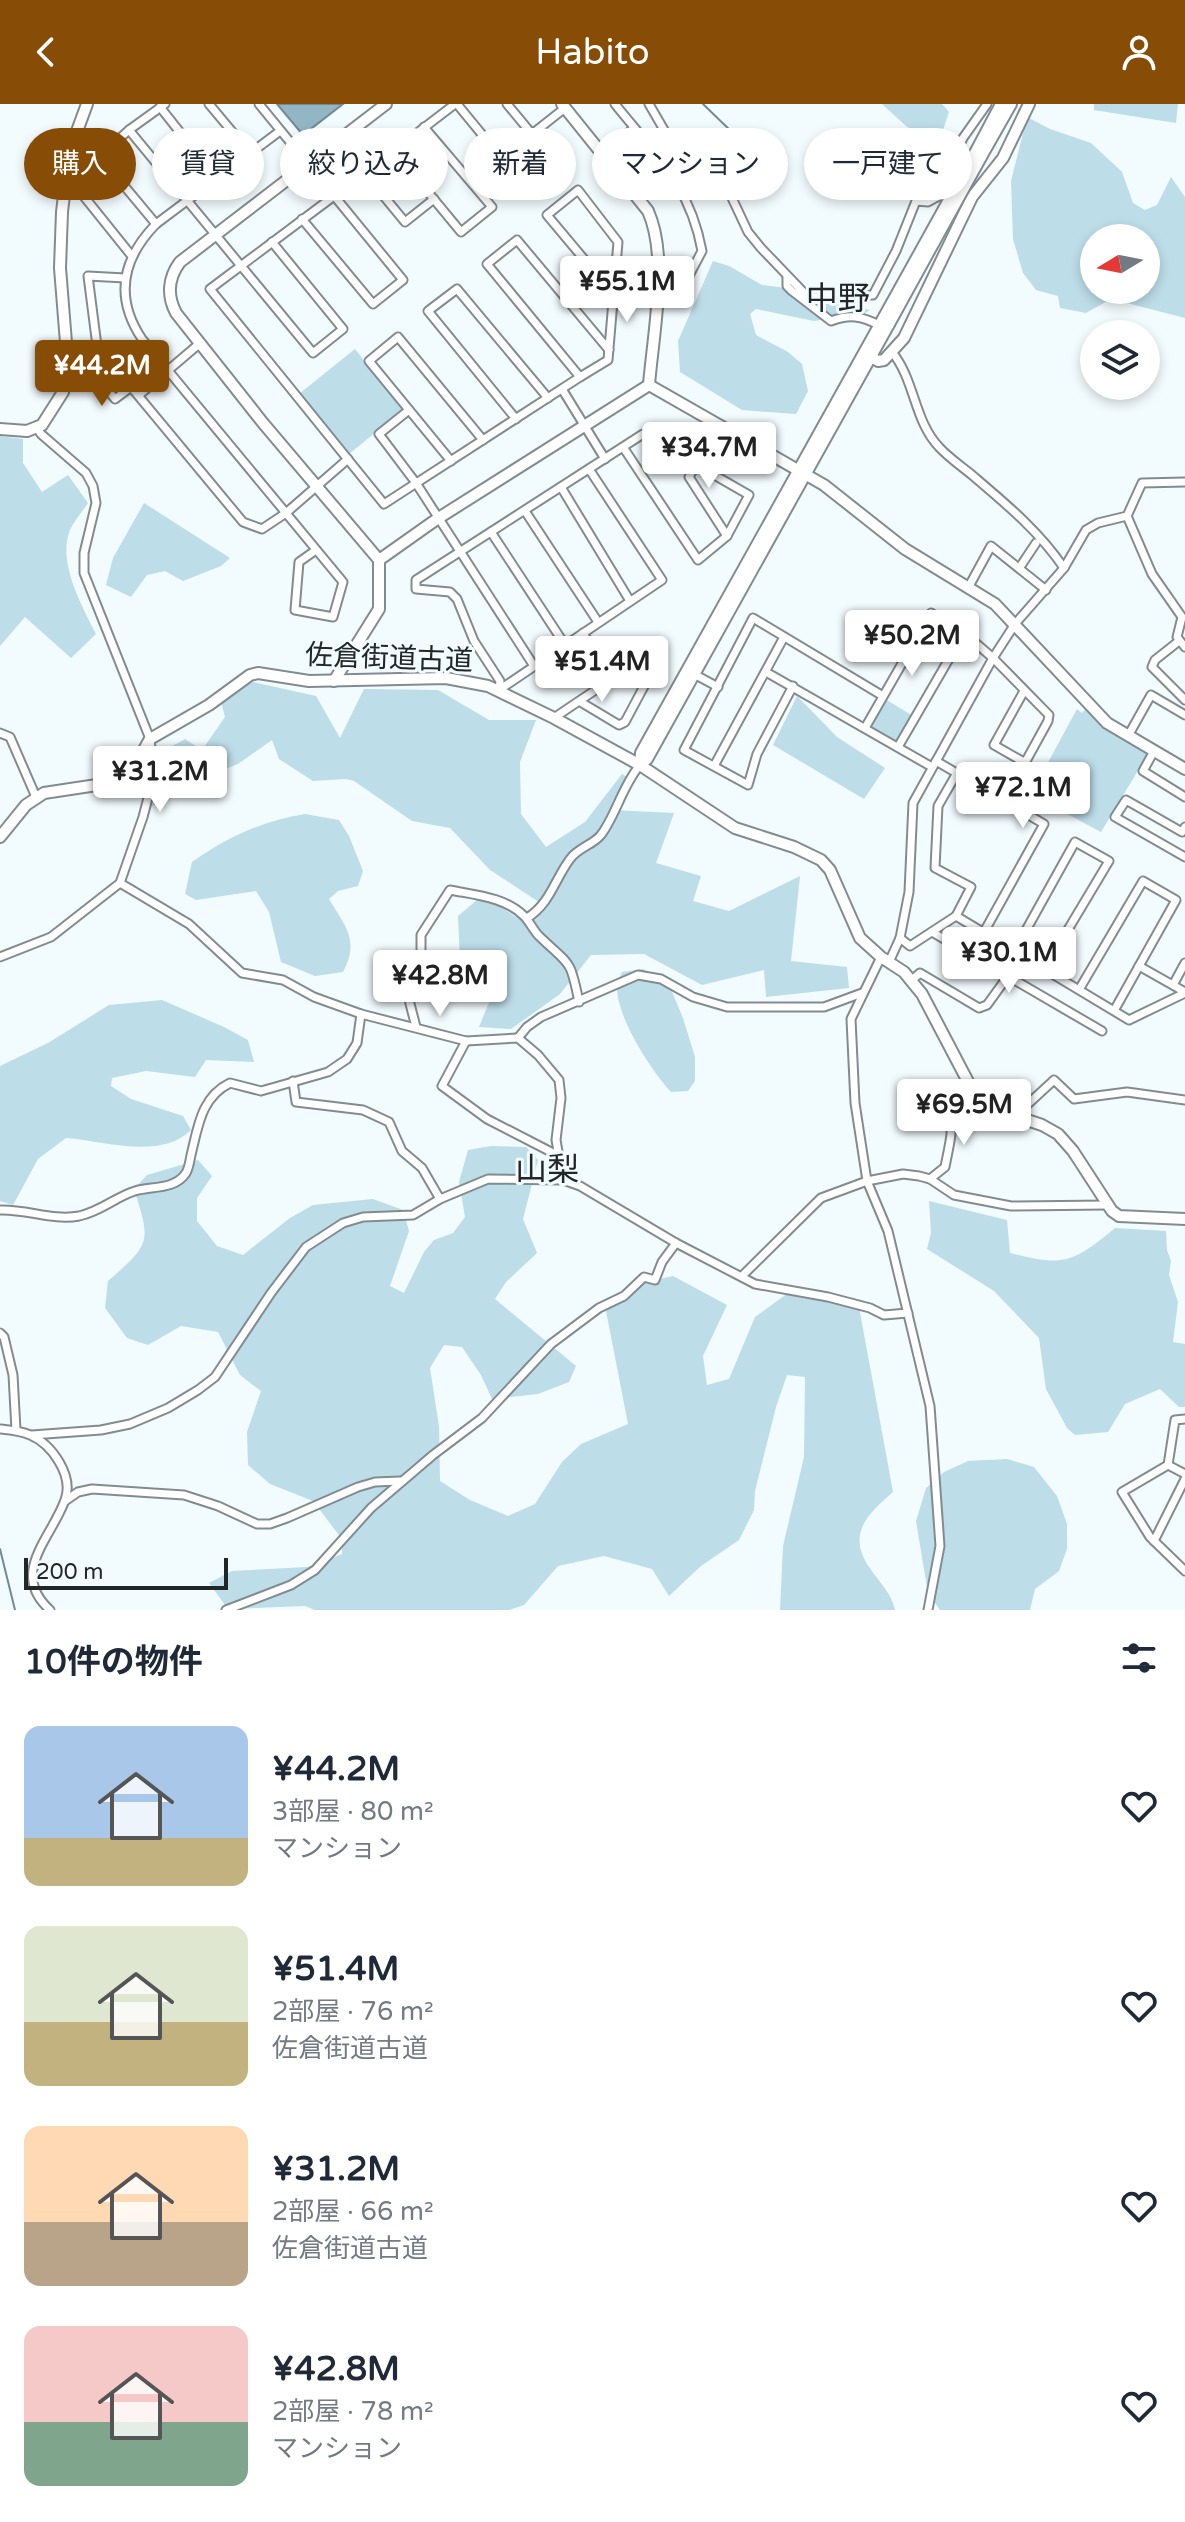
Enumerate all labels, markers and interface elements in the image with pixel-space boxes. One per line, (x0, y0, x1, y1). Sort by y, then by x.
icon: back (24, 30, 68, 74)
icon: person (1117, 30, 1161, 74)
text: Habito (535, 31, 650, 74)
chip: 購入 (24, 128, 136, 200)
chip: 賃貸 (152, 128, 264, 200)
chip: 絞り込み (280, 128, 448, 200)
chip: 新着 (464, 128, 576, 200)
chip: マンション (592, 128, 788, 200)
chip: 一戸建て (804, 128, 972, 200)
north arrow (1080, 224, 1160, 304)
map controls (1080, 224, 1160, 400)
pin: ¥55.1M (562, 256, 692, 324)
text: ¥55.1M (578, 266, 676, 297)
district label: 中野 (806, 280, 870, 318)
button: layers (1080, 320, 1160, 400)
pin: ¥44.2M (37, 340, 167, 408)
text: ¥44.2M (53, 350, 151, 381)
pin: ¥34.7M (644, 422, 774, 490)
text: ¥34.7M (660, 432, 758, 463)
pin: ¥50.2M (847, 610, 977, 678)
text: ¥50.2M (863, 620, 961, 651)
pin: ¥51.4M (537, 636, 667, 704)
street label: 佐倉街道古道 (304, 638, 474, 678)
text: ¥51.4M (553, 646, 651, 677)
pin: ¥31.2M (95, 746, 225, 814)
text: ¥31.2M (111, 756, 209, 787)
pin: ¥72.1M (958, 762, 1088, 830)
text: ¥72.1M (974, 772, 1072, 803)
pin: ¥30.1M (944, 927, 1074, 995)
text: ¥30.1M (960, 937, 1058, 968)
pin: ¥42.8M (375, 950, 505, 1018)
text: ¥42.8M (391, 960, 489, 991)
pin: ¥69.5M (899, 1079, 1029, 1147)
text: ¥69.5M (915, 1089, 1013, 1120)
district label: 山梨 (515, 1151, 579, 1189)
scale bar (24, 1554, 228, 1590)
text: 200 m (36, 1559, 103, 1585)
icon: filters (1117, 1636, 1161, 1680)
text: 10件の物件 (24, 1642, 203, 1683)
text: ¥44.2M (272, 1749, 400, 1790)
icon: home (88, 1758, 184, 1854)
icon: heart (1117, 1784, 1161, 1828)
text: 3部屋 · 80 m² (272, 1796, 434, 1827)
text: マンション (272, 1833, 402, 1864)
text: ¥51.4M (272, 1949, 399, 1990)
icon: home (88, 1958, 184, 2054)
icon: heart (1117, 1984, 1161, 2028)
text: 2部屋 · 76 m² (272, 1996, 434, 2027)
text: 佐倉街道古道 (272, 2033, 428, 2064)
text: ¥31.2M (272, 2149, 400, 2190)
icon: home (88, 2158, 184, 2254)
icon: heart (1117, 2184, 1161, 2228)
text: 2部屋 · 66 m² (272, 2196, 434, 2227)
text: 佐倉街道古道 (272, 2233, 428, 2264)
text: ¥42.8M (272, 2349, 400, 2390)
icon: home (88, 2358, 184, 2454)
icon: heart (1117, 2384, 1161, 2428)
text: 2部屋 · 78 m² (272, 2396, 434, 2427)
text: マンション (272, 2433, 402, 2464)

